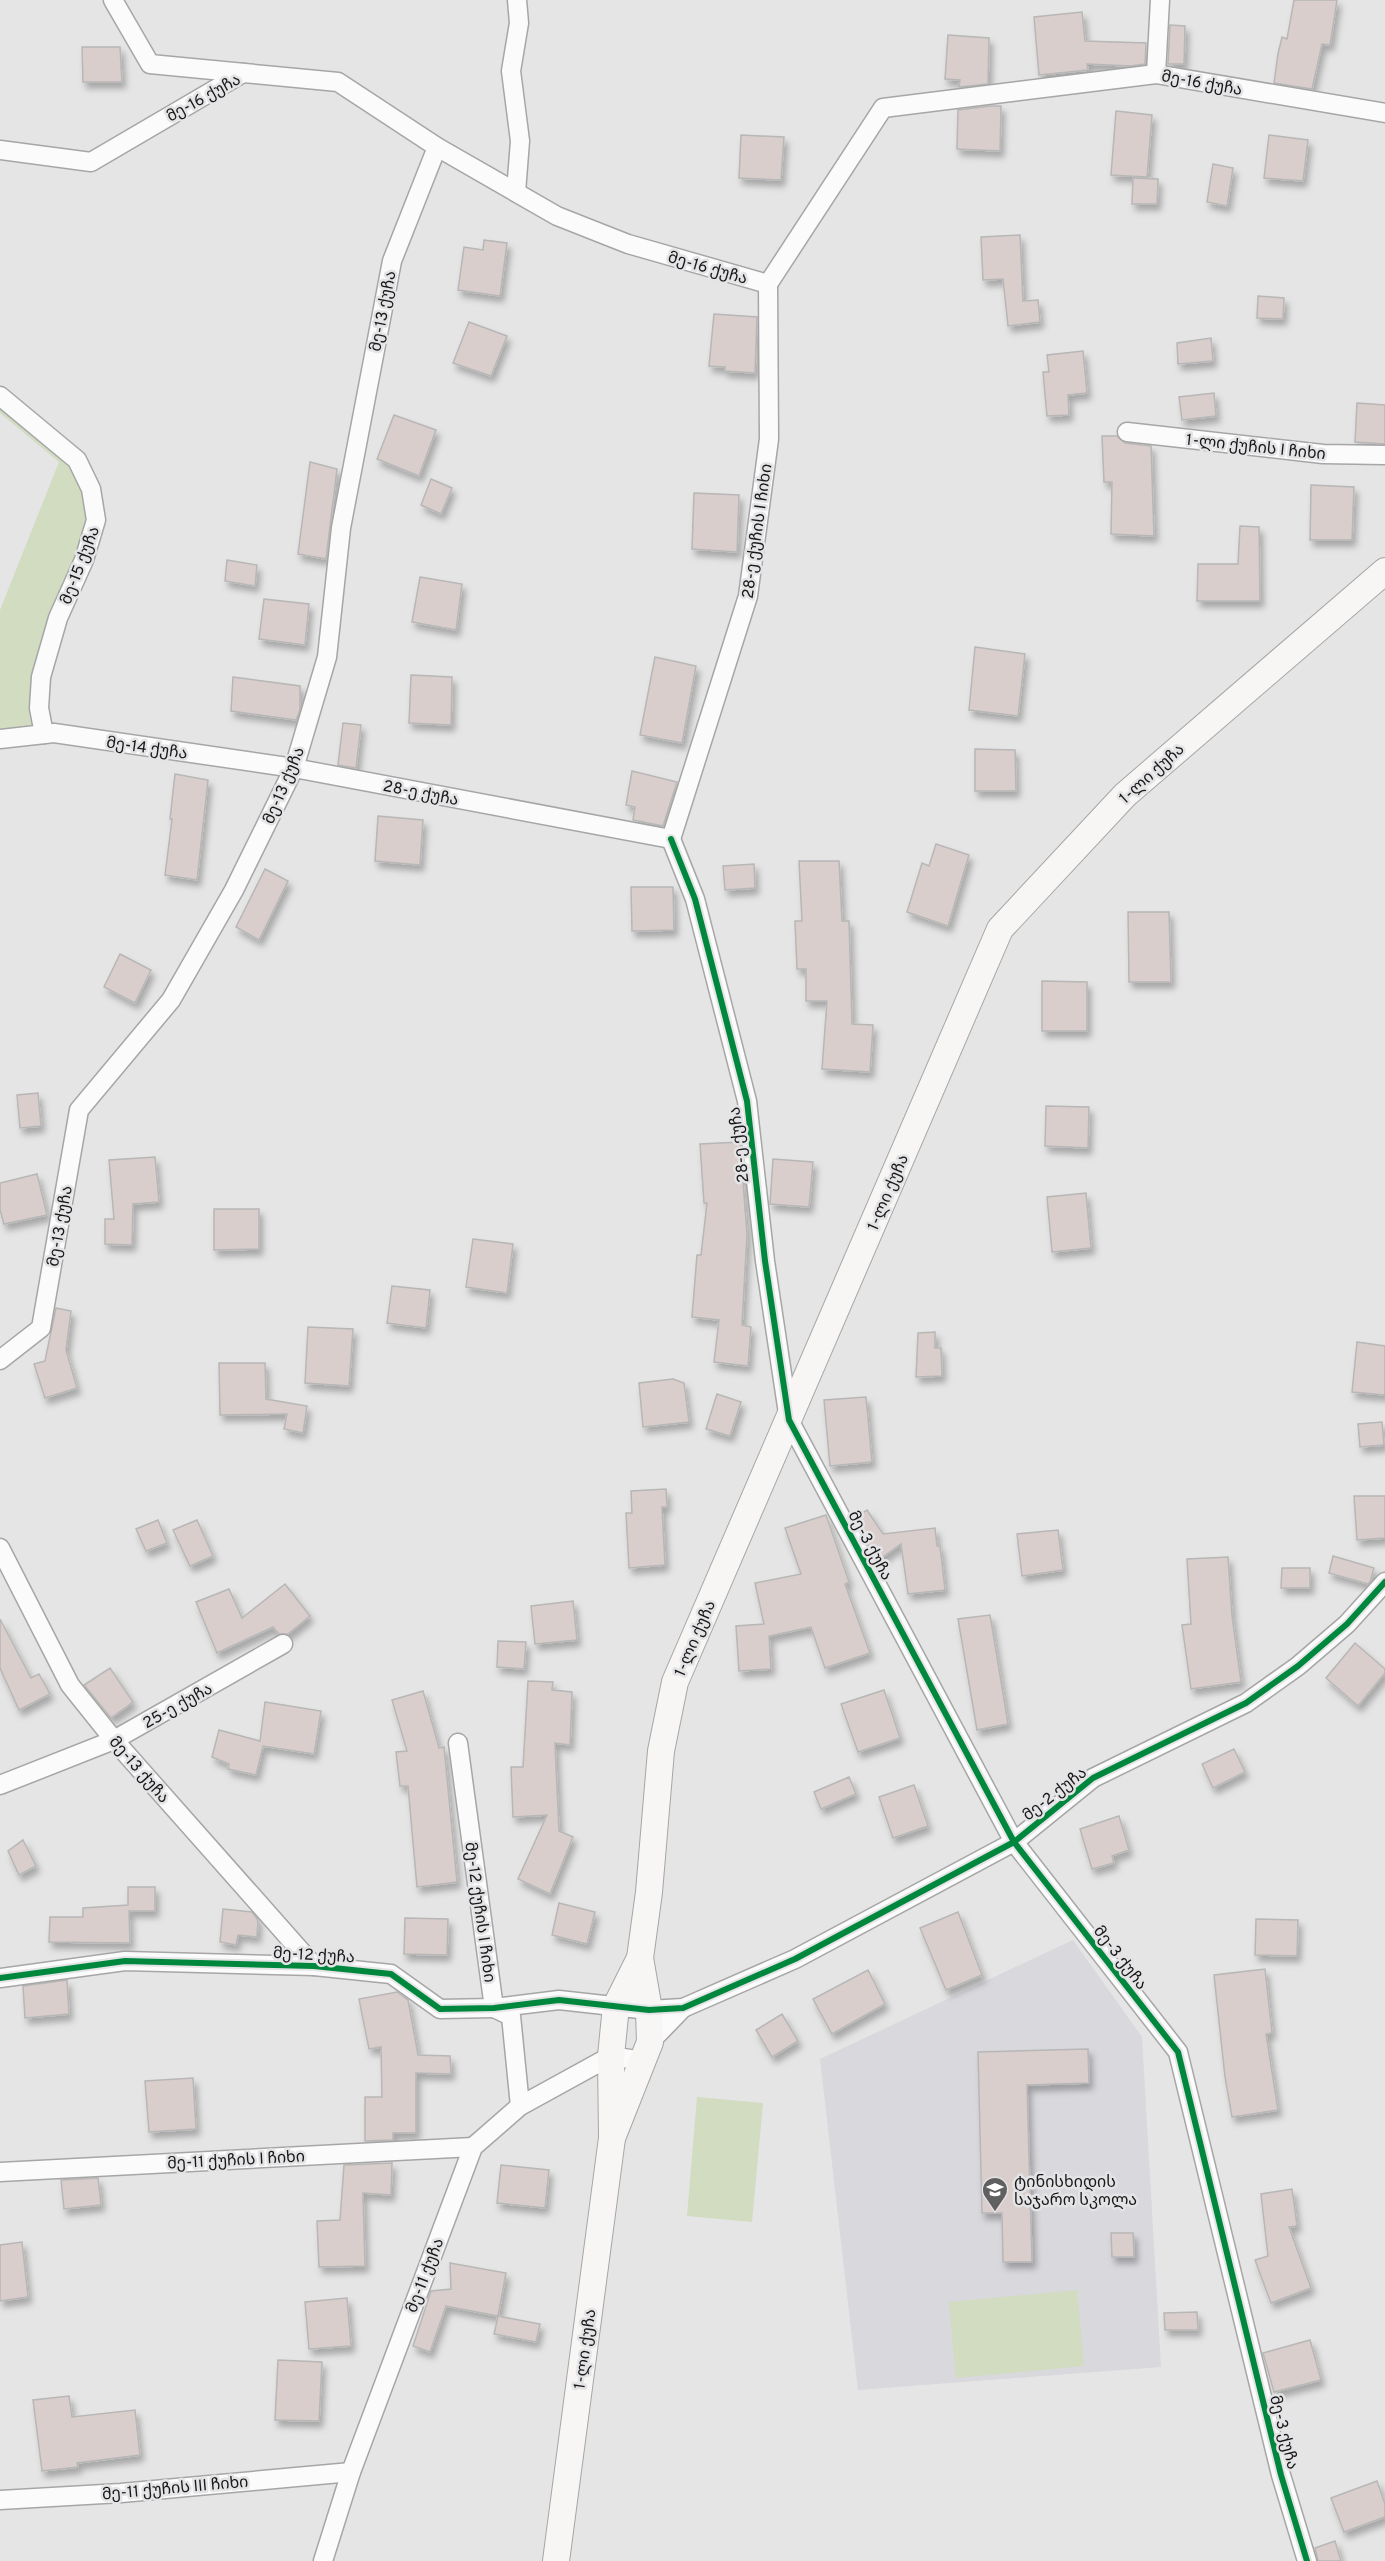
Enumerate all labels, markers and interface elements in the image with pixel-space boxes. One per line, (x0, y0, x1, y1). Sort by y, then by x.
street label: მე-16 ქუჩა (1160, 67, 1244, 101)
street label: მე-16 ქუჩა (163, 70, 245, 127)
street label: მე-16 ქუჩა (665, 248, 750, 290)
street label: მე-13 ქუჩა (366, 269, 402, 353)
street label: 1-ლი ქუჩის I ჩიხი (1185, 431, 1327, 465)
street label: 28-ე ქუჩის I ჩიხი (739, 462, 777, 600)
street label: მე-15 ქუჩა (57, 524, 105, 608)
street label: მე-14 ქუჩა (105, 733, 189, 765)
street label: 1-ლი ქუჩა (1116, 740, 1189, 809)
street label: მე-13 ქუჩა (260, 744, 310, 827)
street label: 28-ე ქუჩა (381, 777, 460, 811)
street label: 28-ე ქუჩა (725, 1106, 755, 1184)
street label: 1-ლი ქუჩა (864, 1152, 914, 1234)
street label: მე-13 ქუჩა (44, 1184, 78, 1268)
street label: მე-3 ქუჩა (843, 1508, 896, 1584)
street label: 1-ლი ქუჩა (671, 1598, 721, 1680)
street label: 25-ე ქუჩა (140, 1679, 216, 1734)
street label: მე-13 ქუჩა (104, 1733, 173, 1808)
street label: მე-2 ქუჩა (1019, 1763, 1091, 1826)
street label: მე-12 ქუჩის I ჩიხი (459, 1841, 499, 1984)
street label: მე-3 ქუჩა (1088, 1922, 1151, 1994)
street label: მე-12 ქუჩა (272, 1944, 355, 1968)
street label: მე-11 ქუჩის I ჩიხი (167, 2147, 305, 2175)
place label: ტინისხიდის საჯარო სკოლა (1014, 2173, 1137, 2211)
school or university icon: ტინისხიდის საჯარო სკოლა (980, 2175, 1010, 2213)
street label: მე-11 ქუჩა (403, 2236, 449, 2316)
street label: 1-ლი ქუჩა (570, 2308, 602, 2391)
street label: მე-3 ქუჩა (1264, 2393, 1302, 2472)
street label: მე-11 ქუჩის III ჩიხი (101, 2473, 249, 2505)

